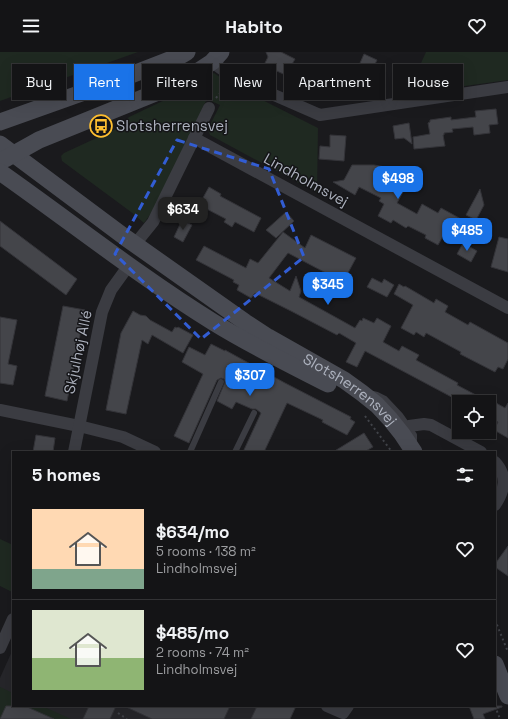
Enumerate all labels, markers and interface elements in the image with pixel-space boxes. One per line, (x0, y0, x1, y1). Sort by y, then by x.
icon: menu (20, 15, 42, 37)
text: Habito (225, 15, 283, 38)
icon: heart (466, 15, 488, 37)
chip: Buy (12, 64, 66, 100)
chip: Rent (74, 64, 134, 100)
chip: Filters (142, 64, 212, 100)
chip: New (220, 64, 276, 100)
chip: Apartment (284, 64, 385, 100)
chip: House (393, 64, 463, 100)
bus stop icon: Slotsherrensvej (88, 113, 114, 139)
place label: Slotsherrensvej (116, 116, 228, 135)
street label: Lindholmsvej (261, 149, 352, 211)
pin: $498 (374, 166, 422, 200)
text: $498 (382, 170, 414, 187)
pin: $634 (159, 197, 207, 231)
text: $634 (167, 201, 199, 218)
pin: $485 (443, 218, 491, 252)
text: $485 (451, 222, 483, 239)
pin: $345 (304, 272, 352, 306)
text: $345 (312, 276, 344, 293)
street label: Skjulhøj Allé (59, 308, 96, 396)
street label: Slotsherrensvej (300, 349, 401, 429)
pin: $307 (226, 363, 274, 397)
text: $307 (234, 367, 266, 384)
map controls (452, 395, 496, 439)
button: locate (452, 395, 496, 439)
text: 5 homes (32, 464, 101, 486)
icon: filters (454, 464, 476, 486)
text: $634/mo (156, 521, 229, 543)
icon: home (64, 525, 112, 573)
icon: heart (454, 538, 476, 560)
text: 5 rooms · 138 m² (156, 543, 256, 560)
text: Lindholmsvej (156, 560, 237, 577)
text: $485/mo (156, 622, 229, 644)
icon: home (64, 626, 112, 674)
icon: heart (454, 639, 476, 661)
text: 2 rooms · 74 m² (156, 644, 249, 661)
text: Lindholmsvej (156, 661, 237, 678)

